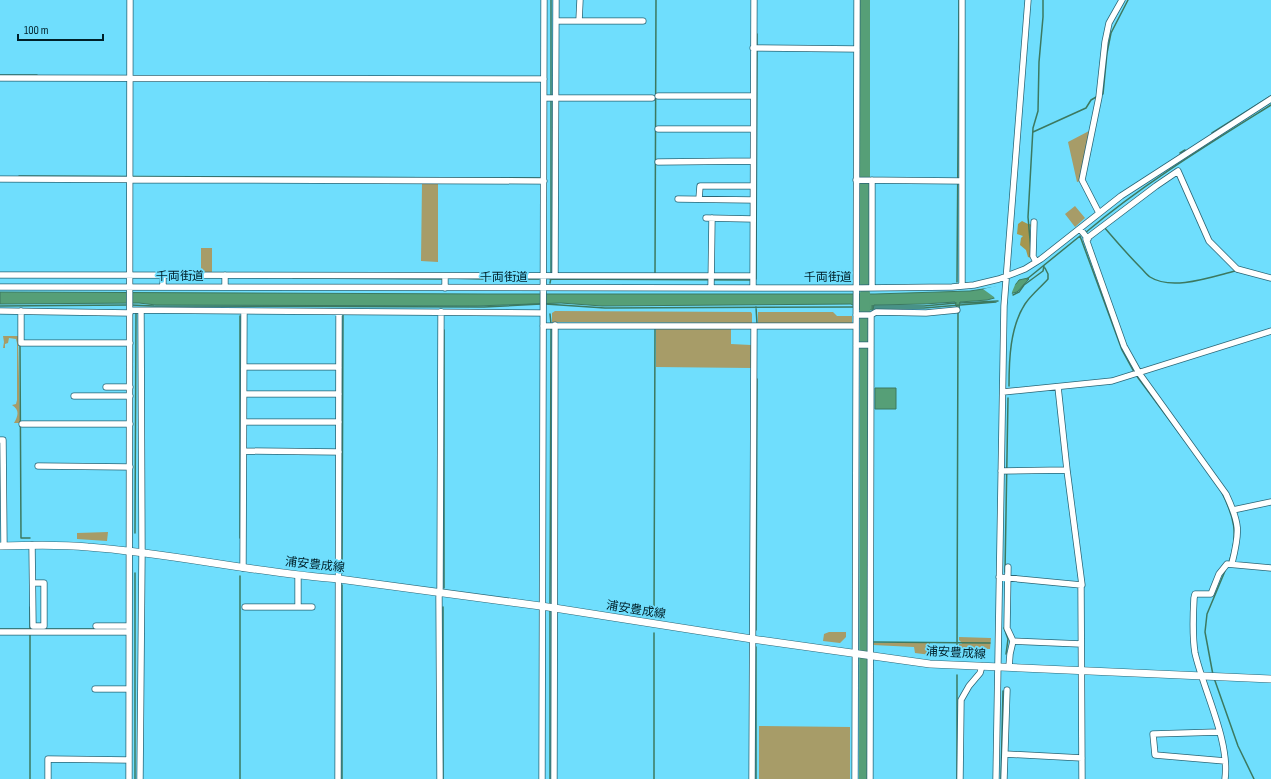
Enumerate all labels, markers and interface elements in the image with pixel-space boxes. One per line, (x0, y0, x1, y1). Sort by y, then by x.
scale bar (18, 16, 103, 42)
text: 100 m (24, 23, 49, 38)
street label: 千両街道 (156, 269, 204, 284)
street label: 千両街道 (480, 270, 528, 285)
street label: 千両街道 (804, 270, 852, 285)
street label: 浦安豊成線 (284, 554, 346, 576)
street label: 浦安豊成線 (605, 598, 667, 622)
street label: 浦安豊成線 (926, 644, 986, 662)

